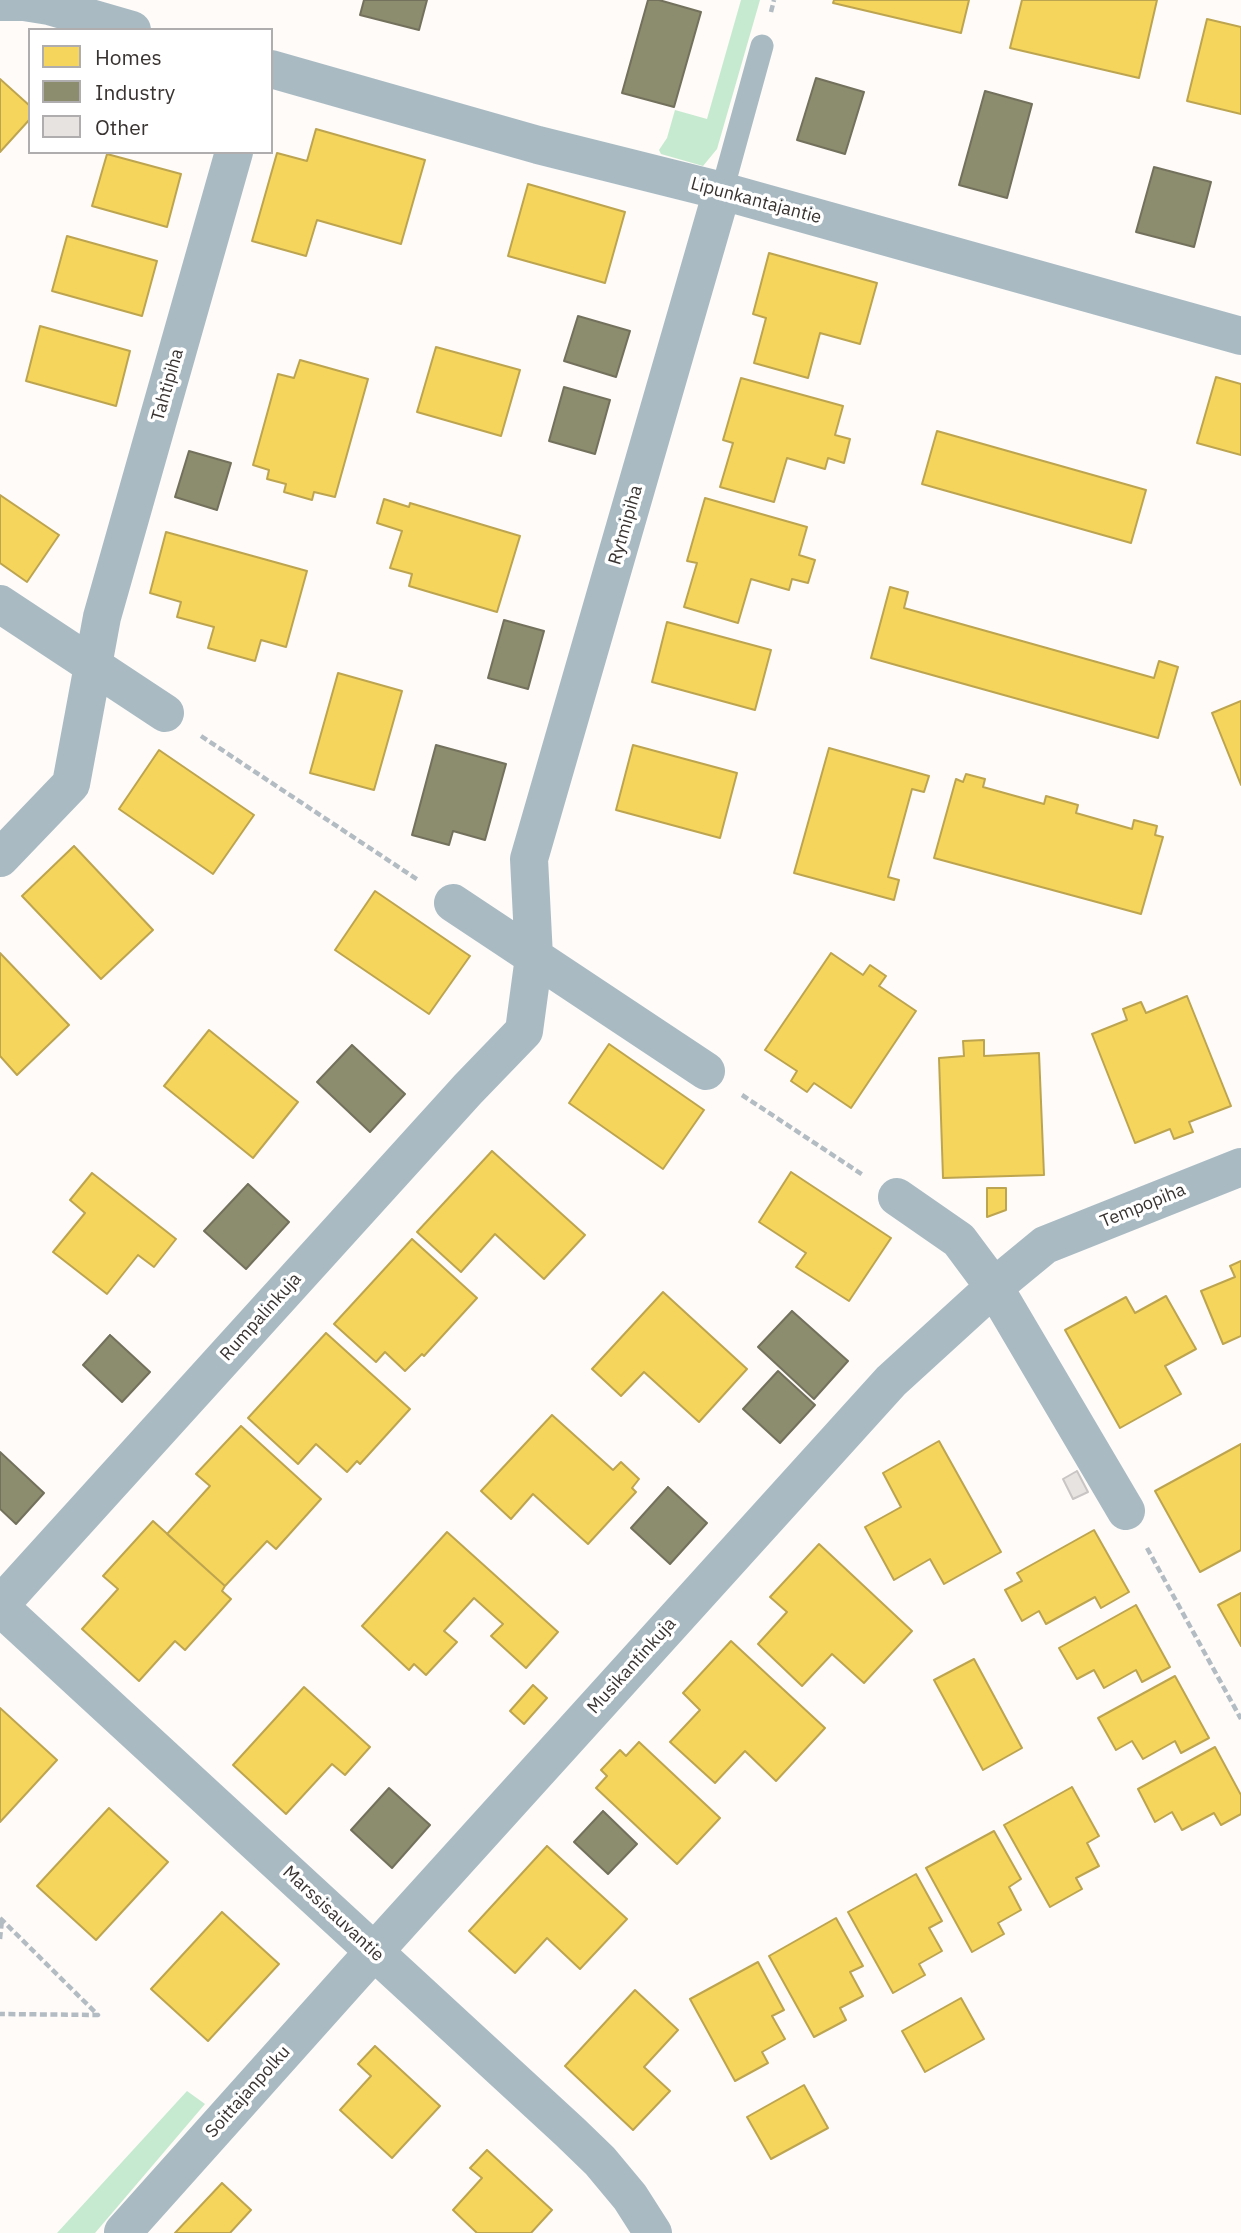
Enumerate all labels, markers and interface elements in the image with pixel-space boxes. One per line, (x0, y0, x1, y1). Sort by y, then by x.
legend (28, 28, 273, 154)
text: Homes (95, 43, 162, 71)
text: Industry (95, 78, 175, 106)
text: Other (95, 113, 148, 141)
street label: Lipunkantajantie (688, 173, 824, 229)
street label: Tahtipiha (147, 346, 189, 424)
street label: Rytmipiha (604, 483, 648, 567)
street label: Tempopiha (1097, 1179, 1189, 1233)
street label: Rumpalinkuja (216, 1269, 306, 1365)
street label: Musikantinkuja (583, 1613, 681, 1719)
street label: Marssisauvantie (278, 1862, 388, 1966)
street label: Soittajanpolku (201, 2042, 295, 2142)

